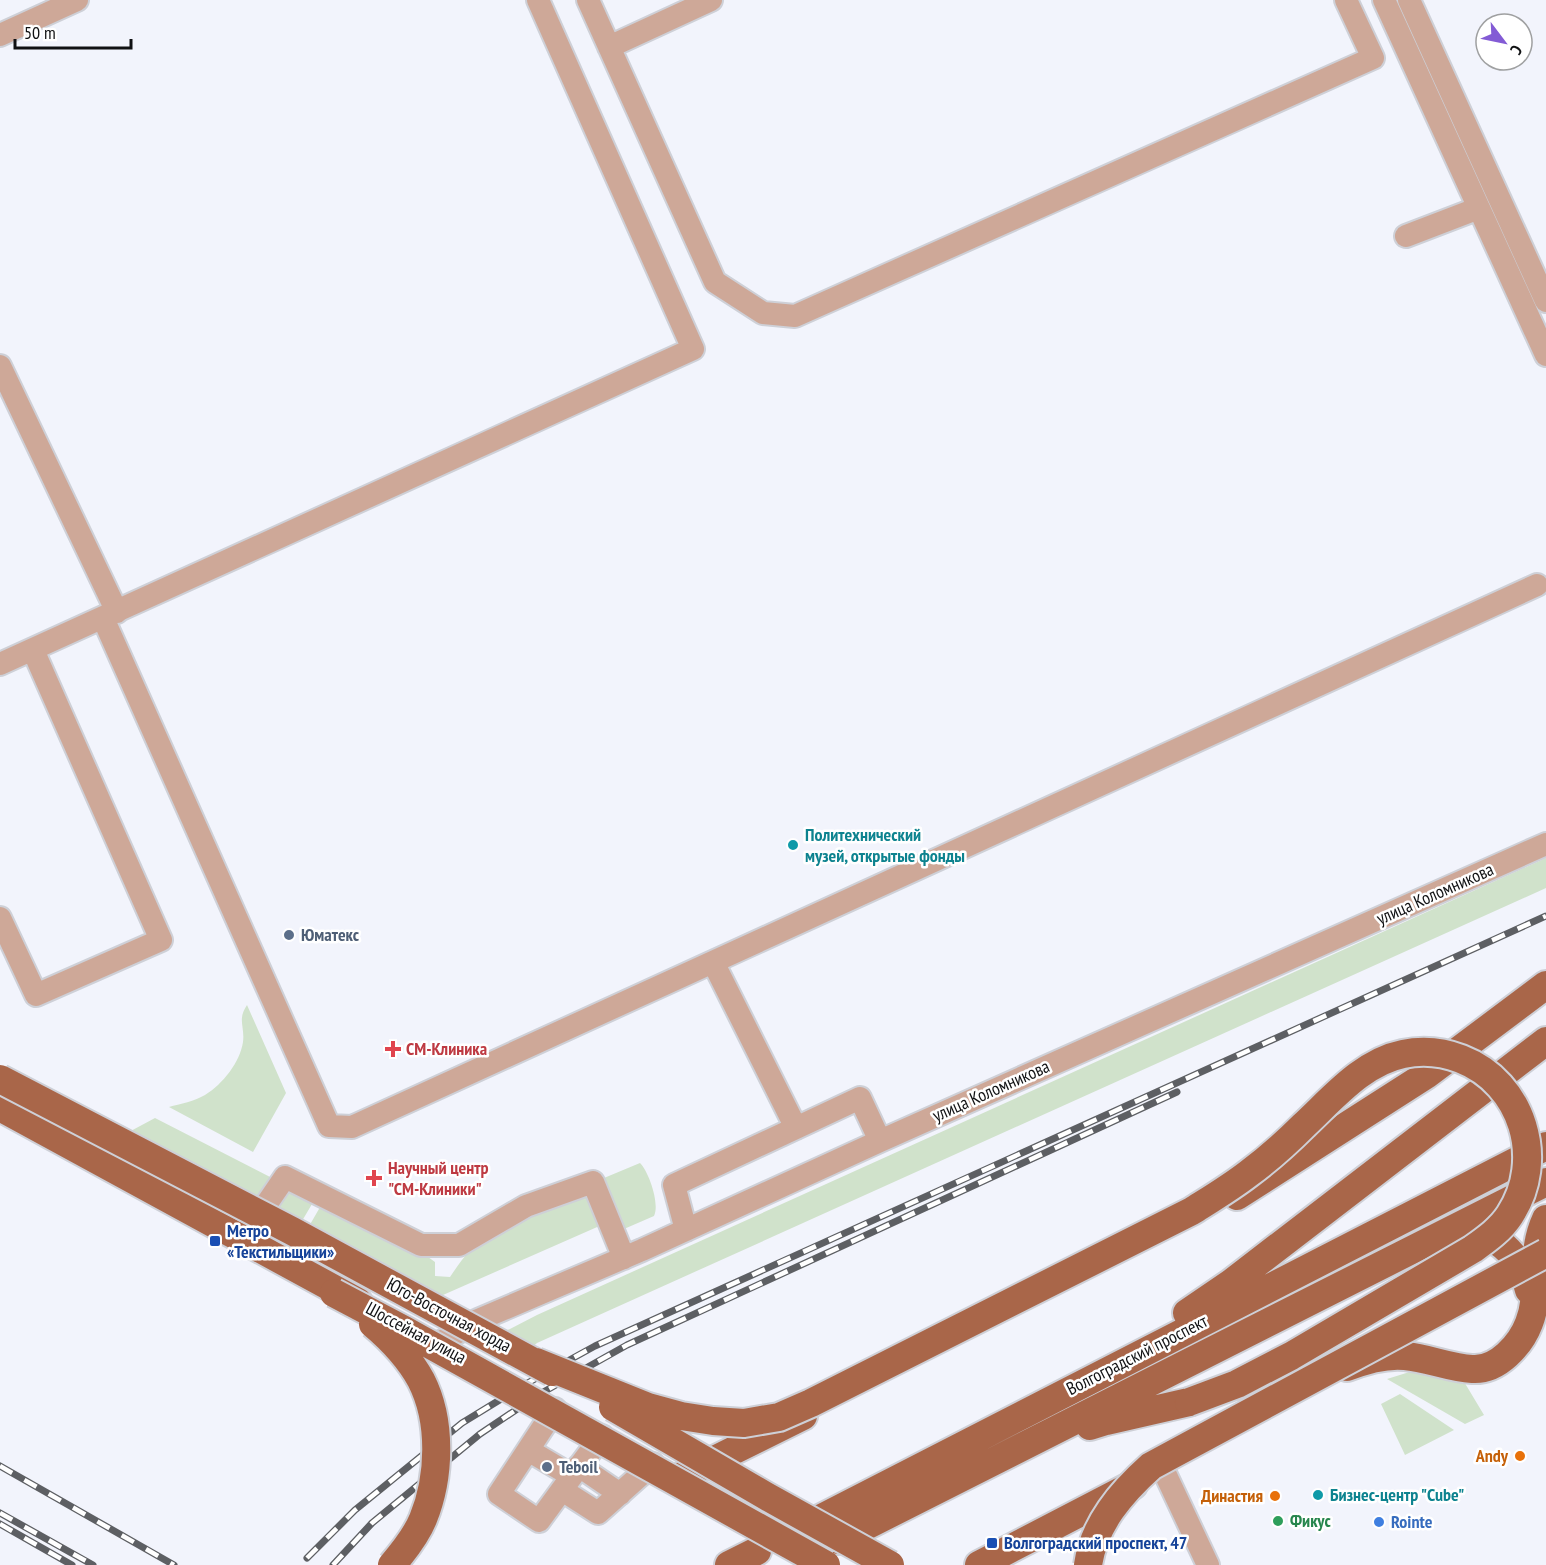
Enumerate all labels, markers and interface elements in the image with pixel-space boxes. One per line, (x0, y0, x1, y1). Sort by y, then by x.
scale bar (15, 12, 130, 50)
north arrow (1474, 12, 1534, 72)
text: 50 m (24, 21, 56, 44)
text: С (1506, 42, 1527, 59)
place label: Политехнический музей, открытые фонды (805, 823, 965, 867)
marker: Политехнический музей, открытые фонды (786, 838, 800, 852)
street label: улица Коломникова (1373, 857, 1497, 930)
place label: Юматекс (301, 923, 360, 946)
marker: Юматекс (282, 928, 296, 942)
place label: СМ-Клиника (406, 1037, 487, 1060)
marker: СМ-Клиника (384, 1040, 402, 1058)
street label: улица Коломникова (929, 1054, 1053, 1127)
place label: Научный центр "СМ-Клиники" (388, 1156, 489, 1200)
marker: Научный центр "СМ-Клиники" (365, 1169, 383, 1187)
place label: Метро «Текстильщики» (227, 1219, 334, 1263)
marker: Метро «Текстильщики» (208, 1234, 222, 1248)
street label: Юго-Восточная хорда (383, 1272, 515, 1357)
street label: Шоссейная улица (362, 1296, 470, 1369)
street label: Волгоградский проспект (1062, 1309, 1211, 1400)
place label: Andy (1475, 1444, 1509, 1467)
marker: Andy (1513, 1449, 1527, 1463)
place label: Teboil (559, 1455, 598, 1478)
marker: Teboil (540, 1460, 554, 1474)
place label: Бизнес-центр "Cube" (1330, 1483, 1464, 1506)
place label: Династия (1201, 1484, 1263, 1507)
marker: Бизнес-центр "Cube" (1311, 1488, 1325, 1502)
marker: Династия (1268, 1489, 1282, 1503)
place label: Фикус (1290, 1509, 1331, 1532)
place label: Rointe (1391, 1510, 1433, 1533)
marker: Фикус (1271, 1514, 1285, 1528)
marker: Rointe (1372, 1515, 1386, 1529)
place label: Волгоградский проспект, 47 (1004, 1531, 1187, 1554)
marker: Волгоградский проспект, 47 (985, 1536, 999, 1550)

